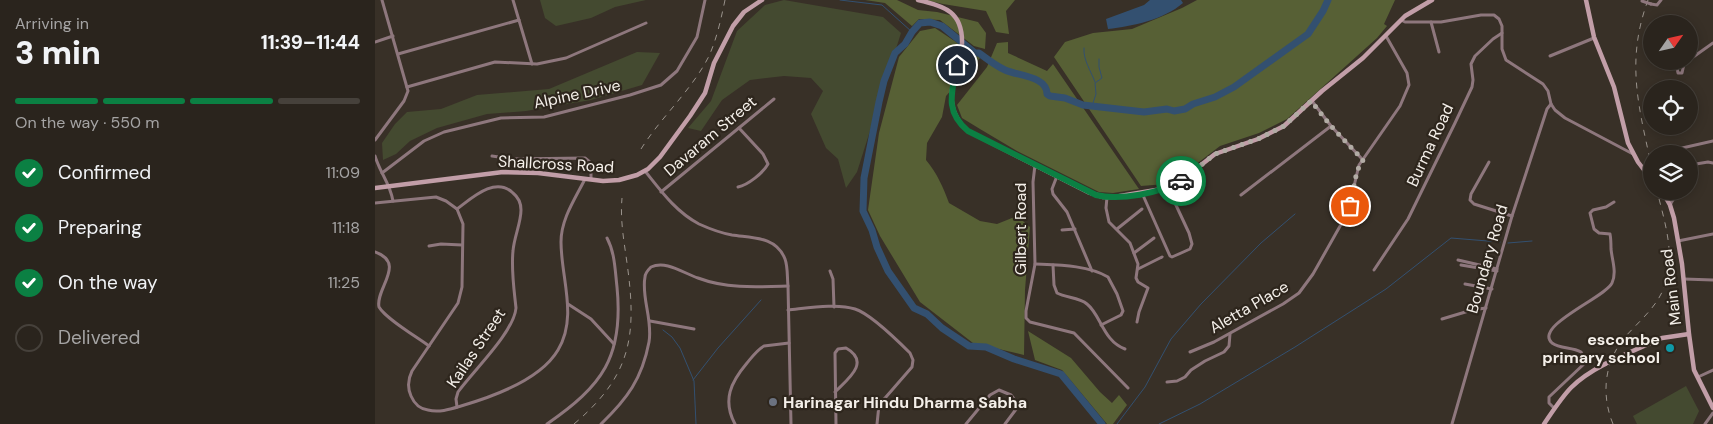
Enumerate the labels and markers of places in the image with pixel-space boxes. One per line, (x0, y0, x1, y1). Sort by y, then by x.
pin (936, 44, 978, 86)
pin (1329, 185, 1371, 227)
place label: escombe primary school (1542, 329, 1660, 368)
marker: escombe primary school (1664, 342, 1676, 354)
place label: Harinagar Hindu Dharma Sabha (783, 392, 1027, 413)
marker: Harinagar Hindu Dharma Sabha (767, 396, 779, 408)

